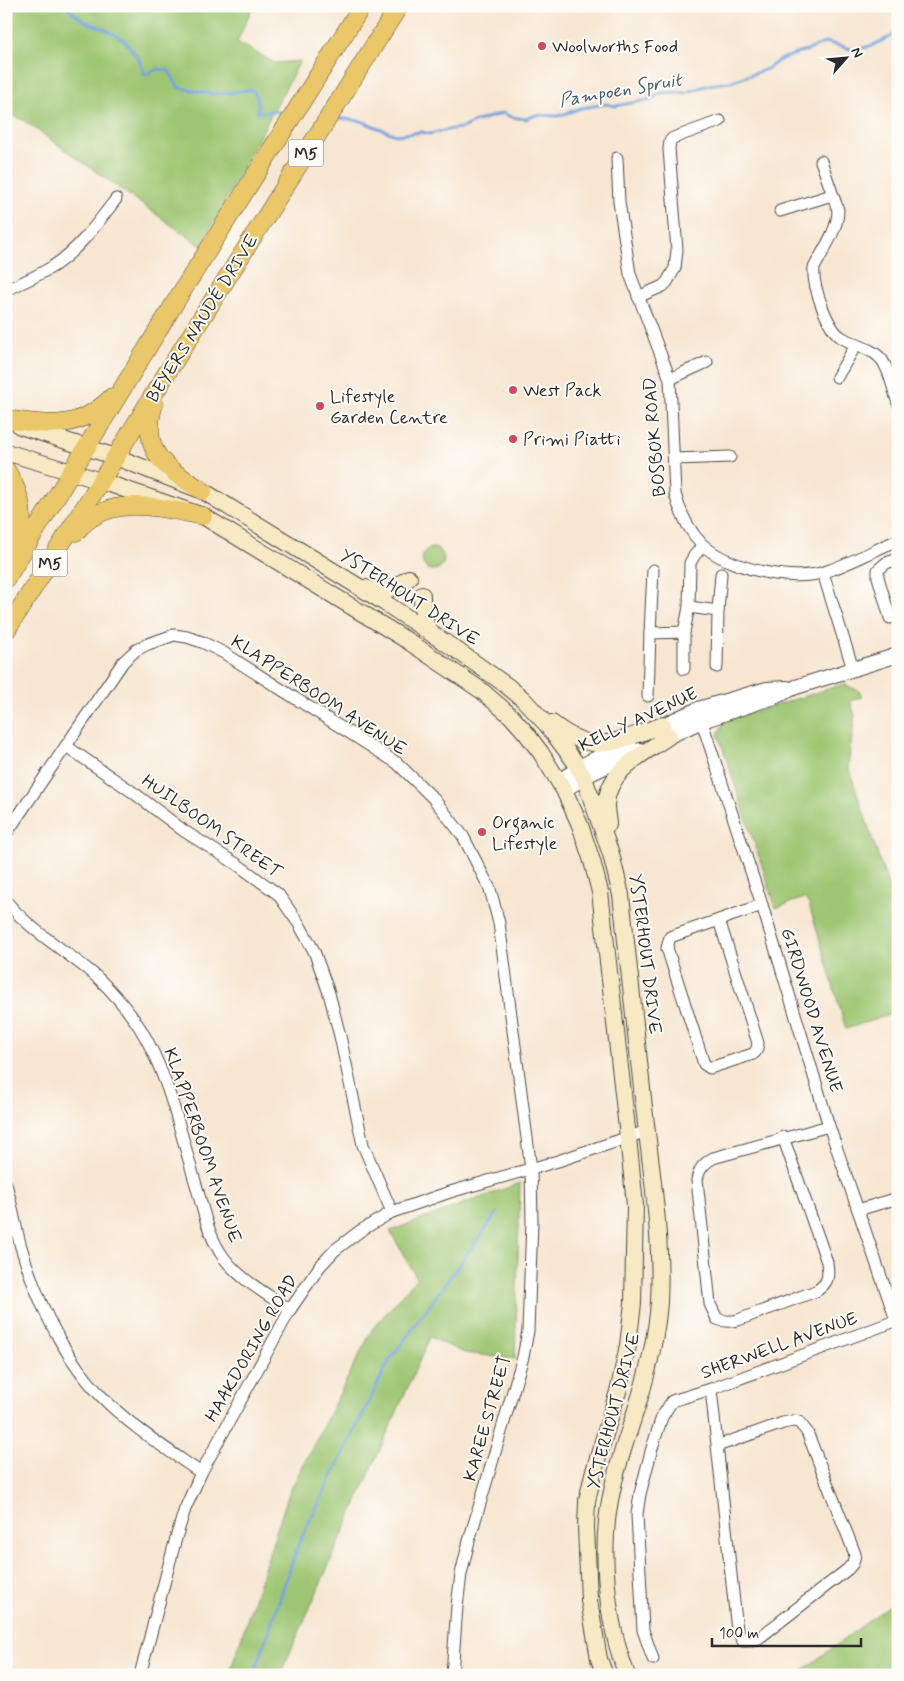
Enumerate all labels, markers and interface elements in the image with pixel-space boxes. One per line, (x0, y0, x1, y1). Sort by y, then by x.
north arrow (822, 32, 872, 82)
place label: Woolworths Food (552, 35, 678, 59)
marker: Woolworths Food (536, 40, 548, 52)
text: N (847, 44, 867, 61)
water label: Pampoen Spruit (557, 67, 685, 114)
road number: M5 (288, 140, 324, 167)
street label: BEYERS NAUDÉ DRIVE (141, 230, 265, 407)
street label: BOSBOK ROAD (638, 376, 672, 498)
place label: West Pack (523, 379, 601, 403)
marker: West Pack (507, 384, 519, 396)
place label: Lifestyle Garden Centre (330, 385, 448, 430)
marker: Lifestyle Garden Centre (314, 400, 326, 412)
place label: Primi Piatti (523, 428, 621, 452)
marker: Primi Piatti (507, 433, 519, 445)
street label: YSTERHOUT DRIVE (335, 544, 484, 652)
road number: M5 (32, 550, 68, 576)
street label: KLAPPERBOOM AVENUE (226, 630, 411, 762)
street label: KELLY AVENUE (575, 682, 702, 758)
street label: HUILBOOM STREET (137, 769, 287, 885)
place label: Organic Lifestyle (492, 811, 558, 856)
marker: Organic Lifestyle (476, 826, 488, 838)
street label: YSTERHOUT DRIVE (623, 872, 667, 1036)
street label: GIRDWOOD AVENUE (775, 925, 848, 1096)
street label: KLAPPERBOOM AVENUE (157, 1045, 247, 1246)
street label: HAAKDORING ROAD (200, 1270, 304, 1427)
street label: SHERWELL AVENUE (698, 1306, 861, 1385)
street label: YSTERHOUT DRIVE (581, 1330, 647, 1492)
street label: KAREE STREET (458, 1352, 517, 1484)
scale bar (712, 1616, 860, 1648)
text: 100 m (719, 1624, 759, 1644)

